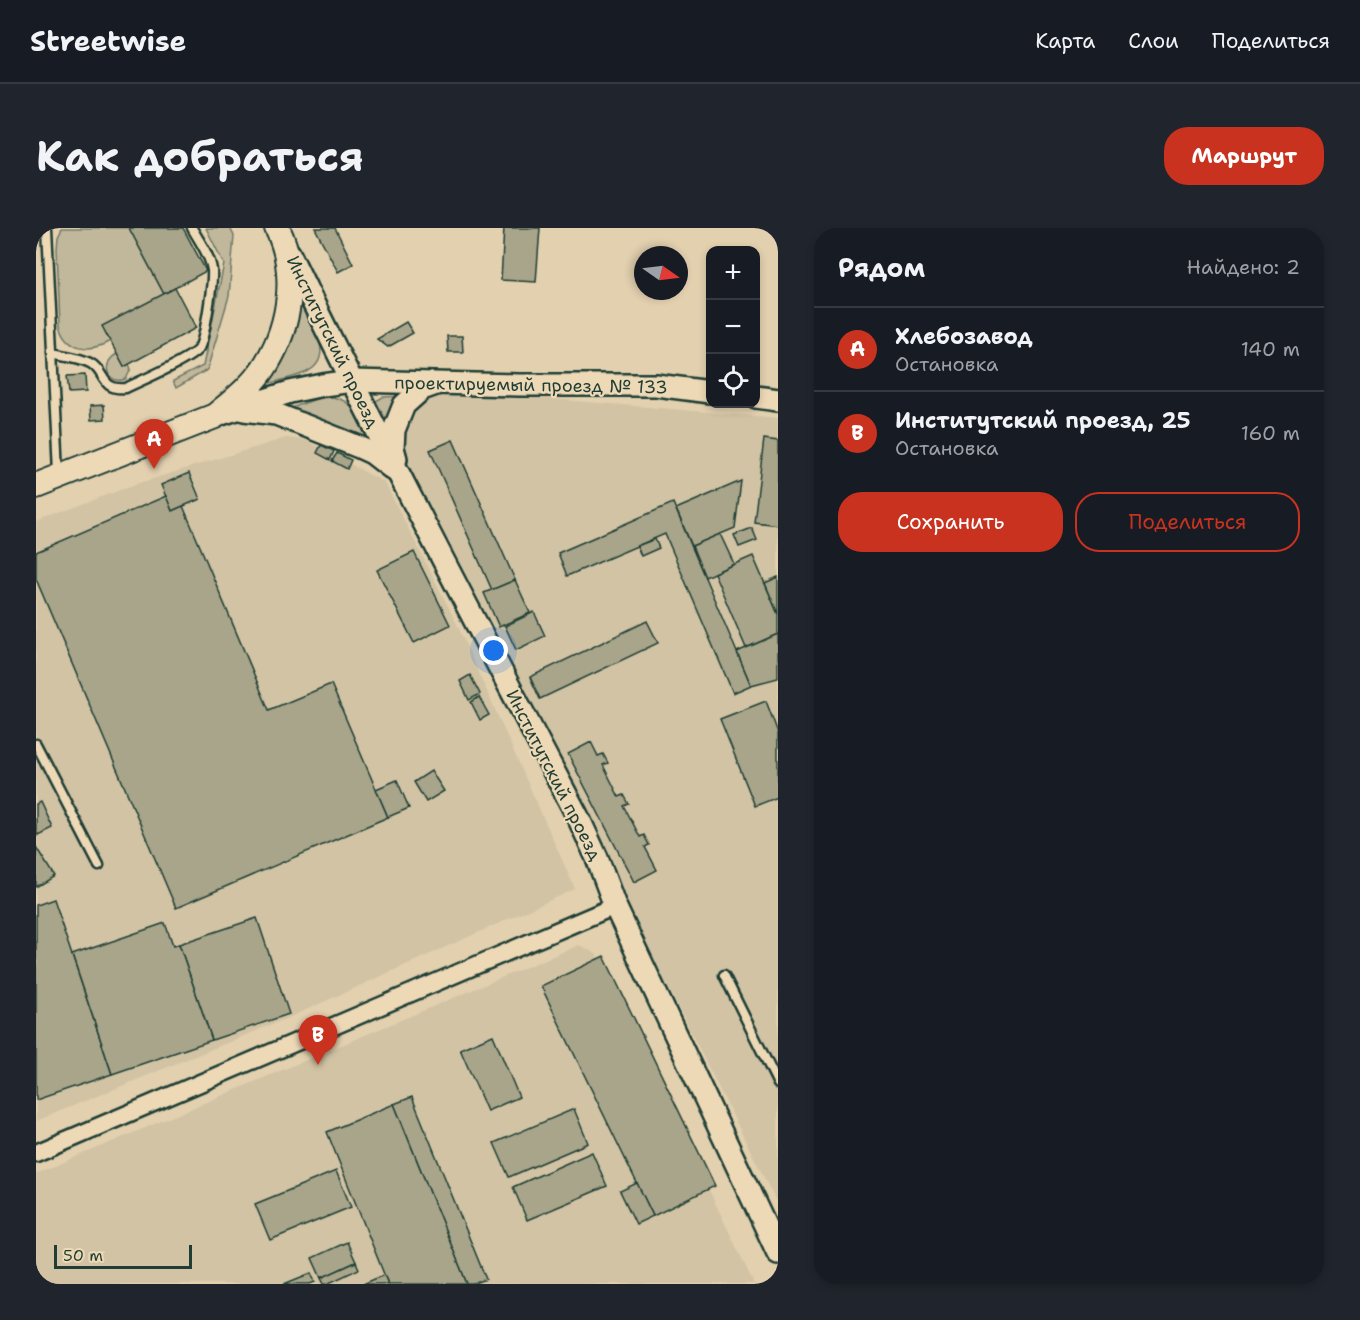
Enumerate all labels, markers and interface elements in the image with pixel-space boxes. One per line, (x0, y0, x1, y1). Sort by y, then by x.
text: Streetwise (30, 22, 186, 60)
text: Карта (1035, 27, 1095, 55)
text: Слои (1128, 27, 1179, 55)
text: Поделиться (1212, 27, 1330, 55)
button: Маршрут (1164, 127, 1324, 185)
text: Как добраться (36, 128, 364, 184)
north arrow (634, 246, 688, 300)
map controls (706, 246, 760, 408)
button: + (706, 246, 760, 300)
text: Рядом (838, 250, 925, 285)
street label: Институтский проезд (281, 252, 385, 433)
text: Найдено: 2 (1187, 254, 1300, 280)
button: − (706, 300, 760, 354)
text: Хлебозавод (895, 322, 1033, 351)
text: A (850, 336, 865, 362)
text: 140 m (1241, 336, 1300, 362)
text: Остановка (895, 351, 999, 377)
button: locate (706, 354, 760, 408)
street label: проектируемый проезд № 133 (394, 371, 668, 399)
text: Институтский проезд, 25 (895, 406, 1191, 435)
pin: A (134, 420, 174, 469)
text: B (851, 420, 864, 446)
text: 160 m (1241, 420, 1300, 446)
text: Остановка (895, 435, 999, 461)
button: Сохранить (838, 492, 1063, 552)
button: Поделиться (1075, 492, 1300, 552)
your location (479, 636, 508, 665)
street label: Институтский проезд (500, 685, 608, 865)
pin: B (298, 1016, 338, 1065)
scale bar (54, 1242, 192, 1270)
text: 50 m (63, 1245, 103, 1266)

